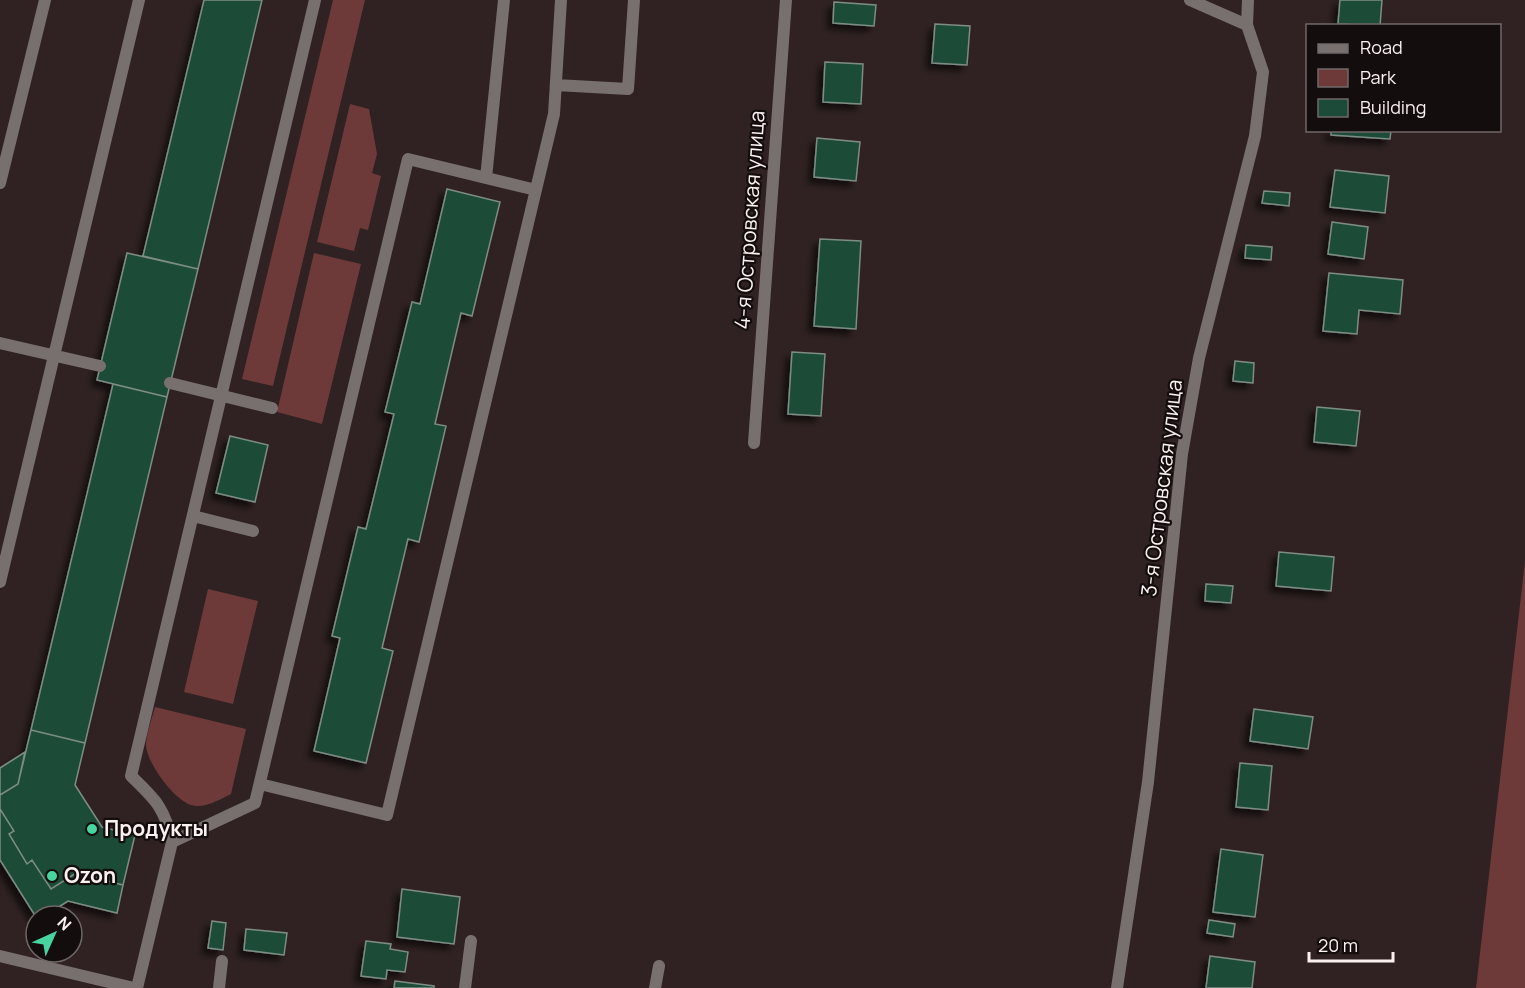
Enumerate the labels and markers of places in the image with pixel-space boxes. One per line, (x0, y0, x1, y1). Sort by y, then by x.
place label: Продукты (104, 814, 208, 842)
marker: Продукты (85, 822, 99, 836)
place label: Ozon (64, 861, 116, 889)
marker: Ozon (45, 869, 59, 883)

